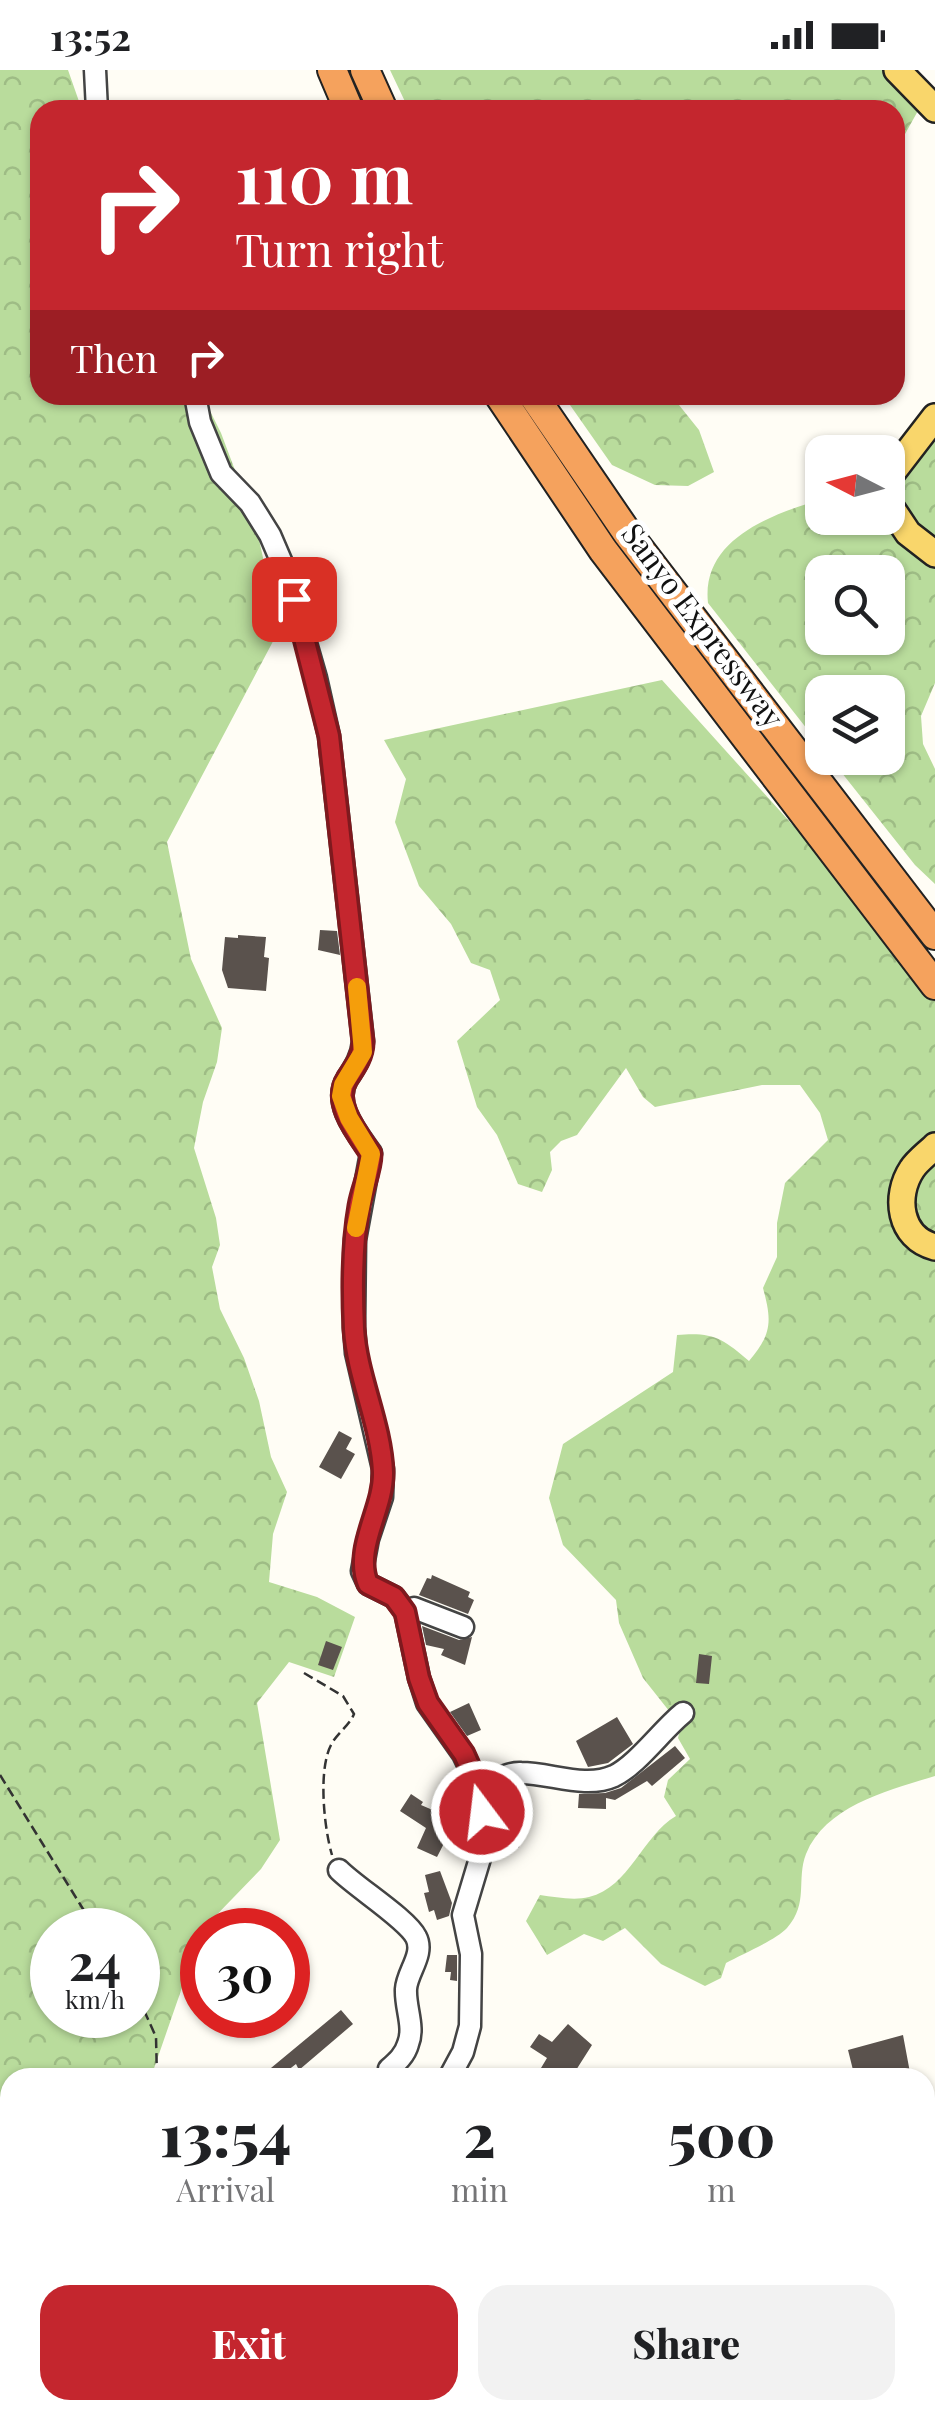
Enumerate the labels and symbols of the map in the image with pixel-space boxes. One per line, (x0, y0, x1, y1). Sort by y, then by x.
north arrow (805, 435, 905, 535)
street label: Sanyo Expressway (613, 514, 794, 735)
pin (252, 557, 337, 642)
position arrow (430, 1760, 534, 1864)
speed limit sign: 30 (180, 1908, 310, 2038)

